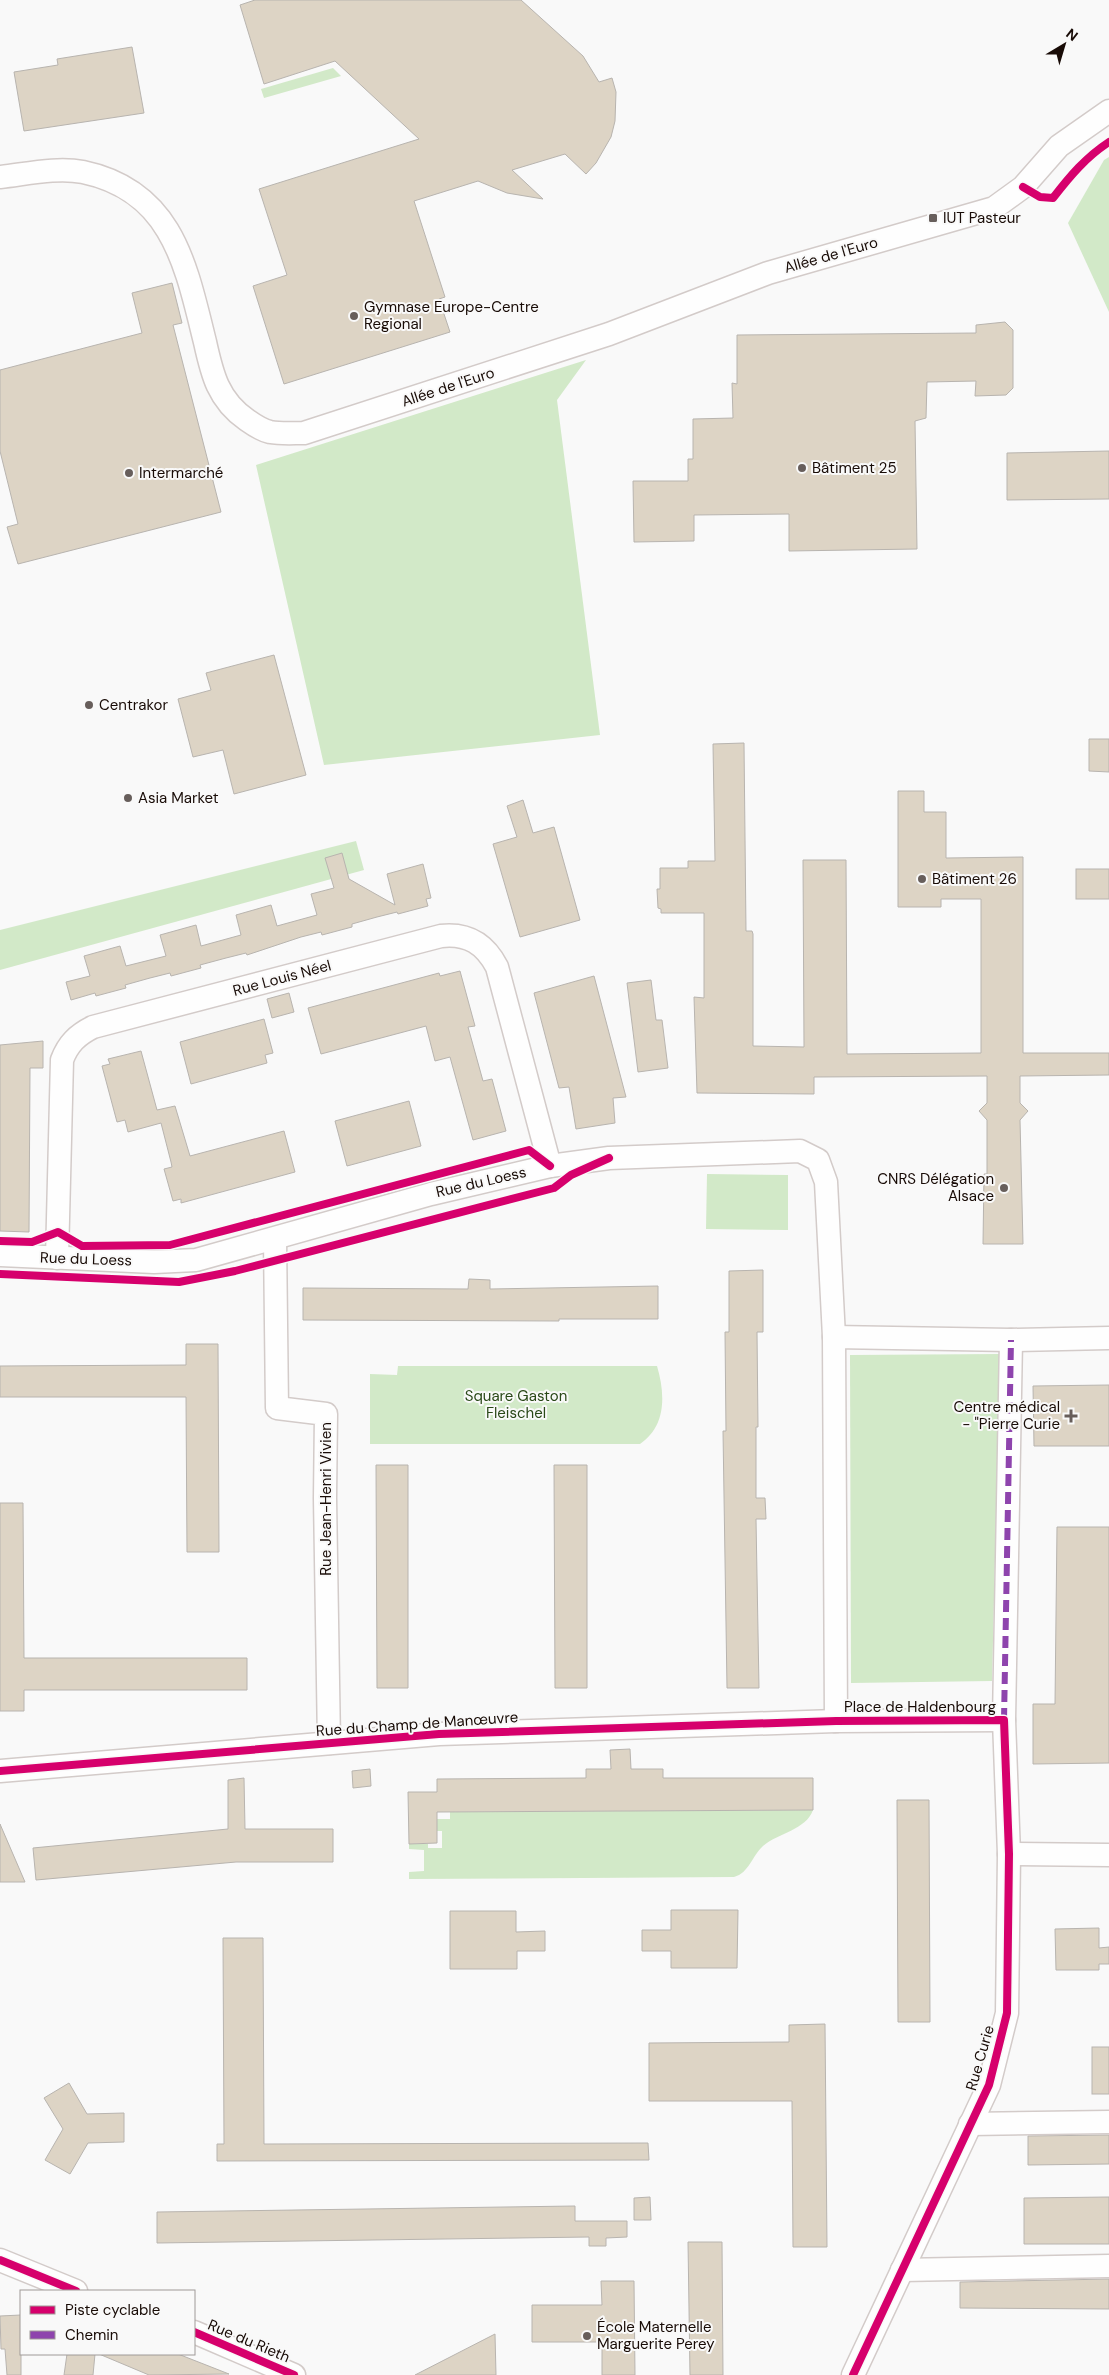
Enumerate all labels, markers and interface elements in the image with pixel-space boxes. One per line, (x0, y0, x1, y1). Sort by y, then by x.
north arrow (1039, 20, 1089, 70)
text: N (1062, 25, 1082, 45)
place label: IUT Pasteur (943, 208, 1021, 228)
marker: IUT Pasteur (927, 212, 939, 224)
street label: Allée de l'Euro (782, 232, 880, 278)
place label: Gymnase Europe-Centre Regional (364, 297, 539, 334)
marker: Gymnase Europe-Centre Regional (348, 310, 360, 322)
street label: Allée de l'Euro (399, 363, 497, 411)
place label: Bâtiment 25 (812, 458, 897, 478)
marker: Bâtiment 25 (796, 462, 808, 474)
place label: Intermarché (139, 463, 223, 483)
marker: Intermarché (123, 467, 135, 479)
place label: Centrakor (99, 695, 168, 715)
marker: Centrakor (83, 699, 95, 711)
place label: Asia Market (138, 788, 219, 808)
marker: Asia Market (122, 792, 134, 804)
place label: Bâtiment 26 (932, 869, 1017, 889)
marker: Bâtiment 26 (916, 873, 928, 885)
street label: Rue Louis Néel (231, 955, 333, 1001)
street label: Rue du Loess (434, 1162, 528, 1202)
place label: CNRS Délégation Alsace (877, 1169, 994, 1206)
marker: CNRS Délégation Alsace (998, 1182, 1010, 1194)
street label: Rue du Loess (40, 1247, 132, 1271)
park label: Square Gaston Fleischel (465, 1386, 567, 1423)
place label: Centre médical - "Pierre Curie (953, 1397, 1060, 1434)
marker: Centre médical - "Pierre Curie (1064, 1409, 1078, 1423)
street label: Rue Jean-Henri Vivien (316, 1422, 336, 1576)
street label: Place de Haldenbourg (844, 1697, 996, 1717)
street label: Rue du Champ de Manœuvre (315, 1707, 519, 1741)
street label: Rue Curie (961, 2023, 999, 2093)
legend (20, 2290, 195, 2355)
text: Piste cyclable (65, 2300, 160, 2320)
street label: Rue du Rieth (205, 2315, 293, 2367)
place label: École Maternelle Marguerite Perey (597, 2317, 715, 2354)
text: Chemin (65, 2325, 118, 2345)
marker: École Maternelle Marguerite Perey (581, 2330, 593, 2342)

